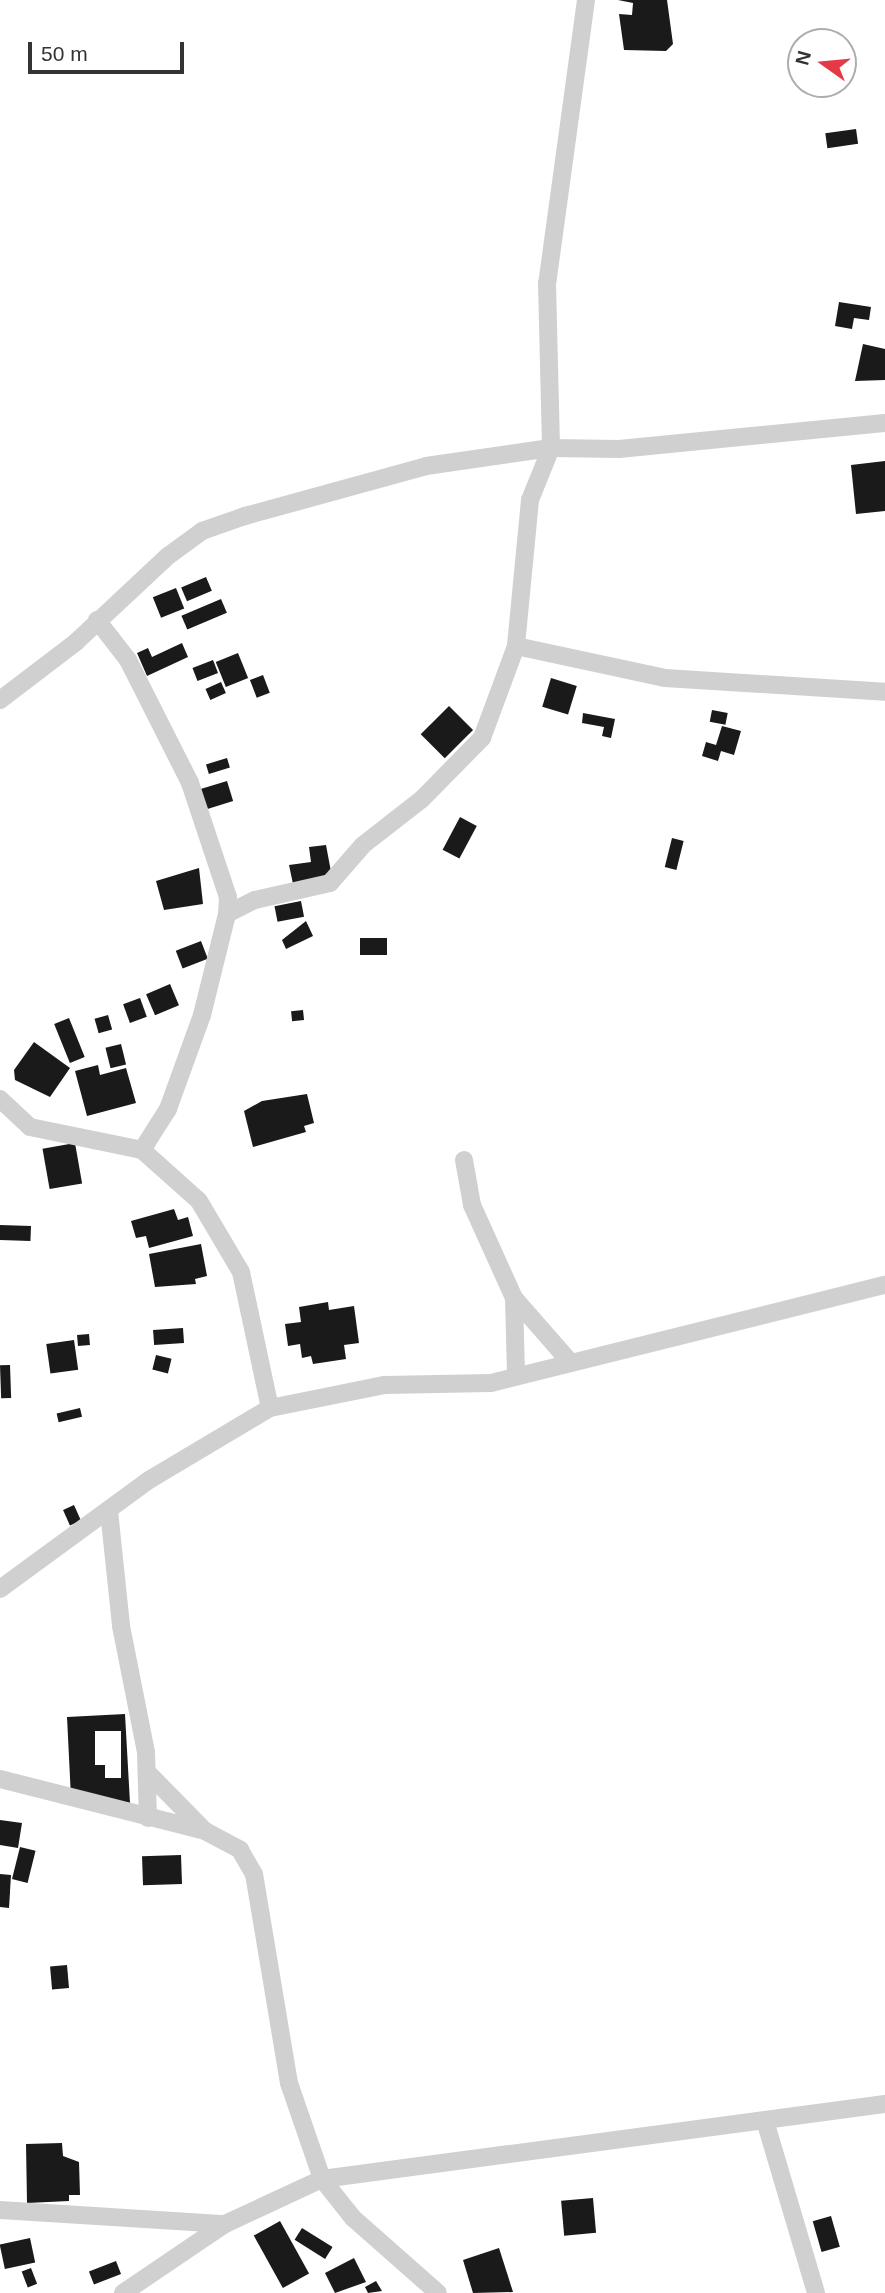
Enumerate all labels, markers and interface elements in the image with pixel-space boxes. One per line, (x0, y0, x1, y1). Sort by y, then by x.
scale bar (32, 28, 187, 72)
north arrow (787, 28, 857, 98)
text: 50 m (41, 42, 88, 65)
text: N (791, 49, 815, 67)

